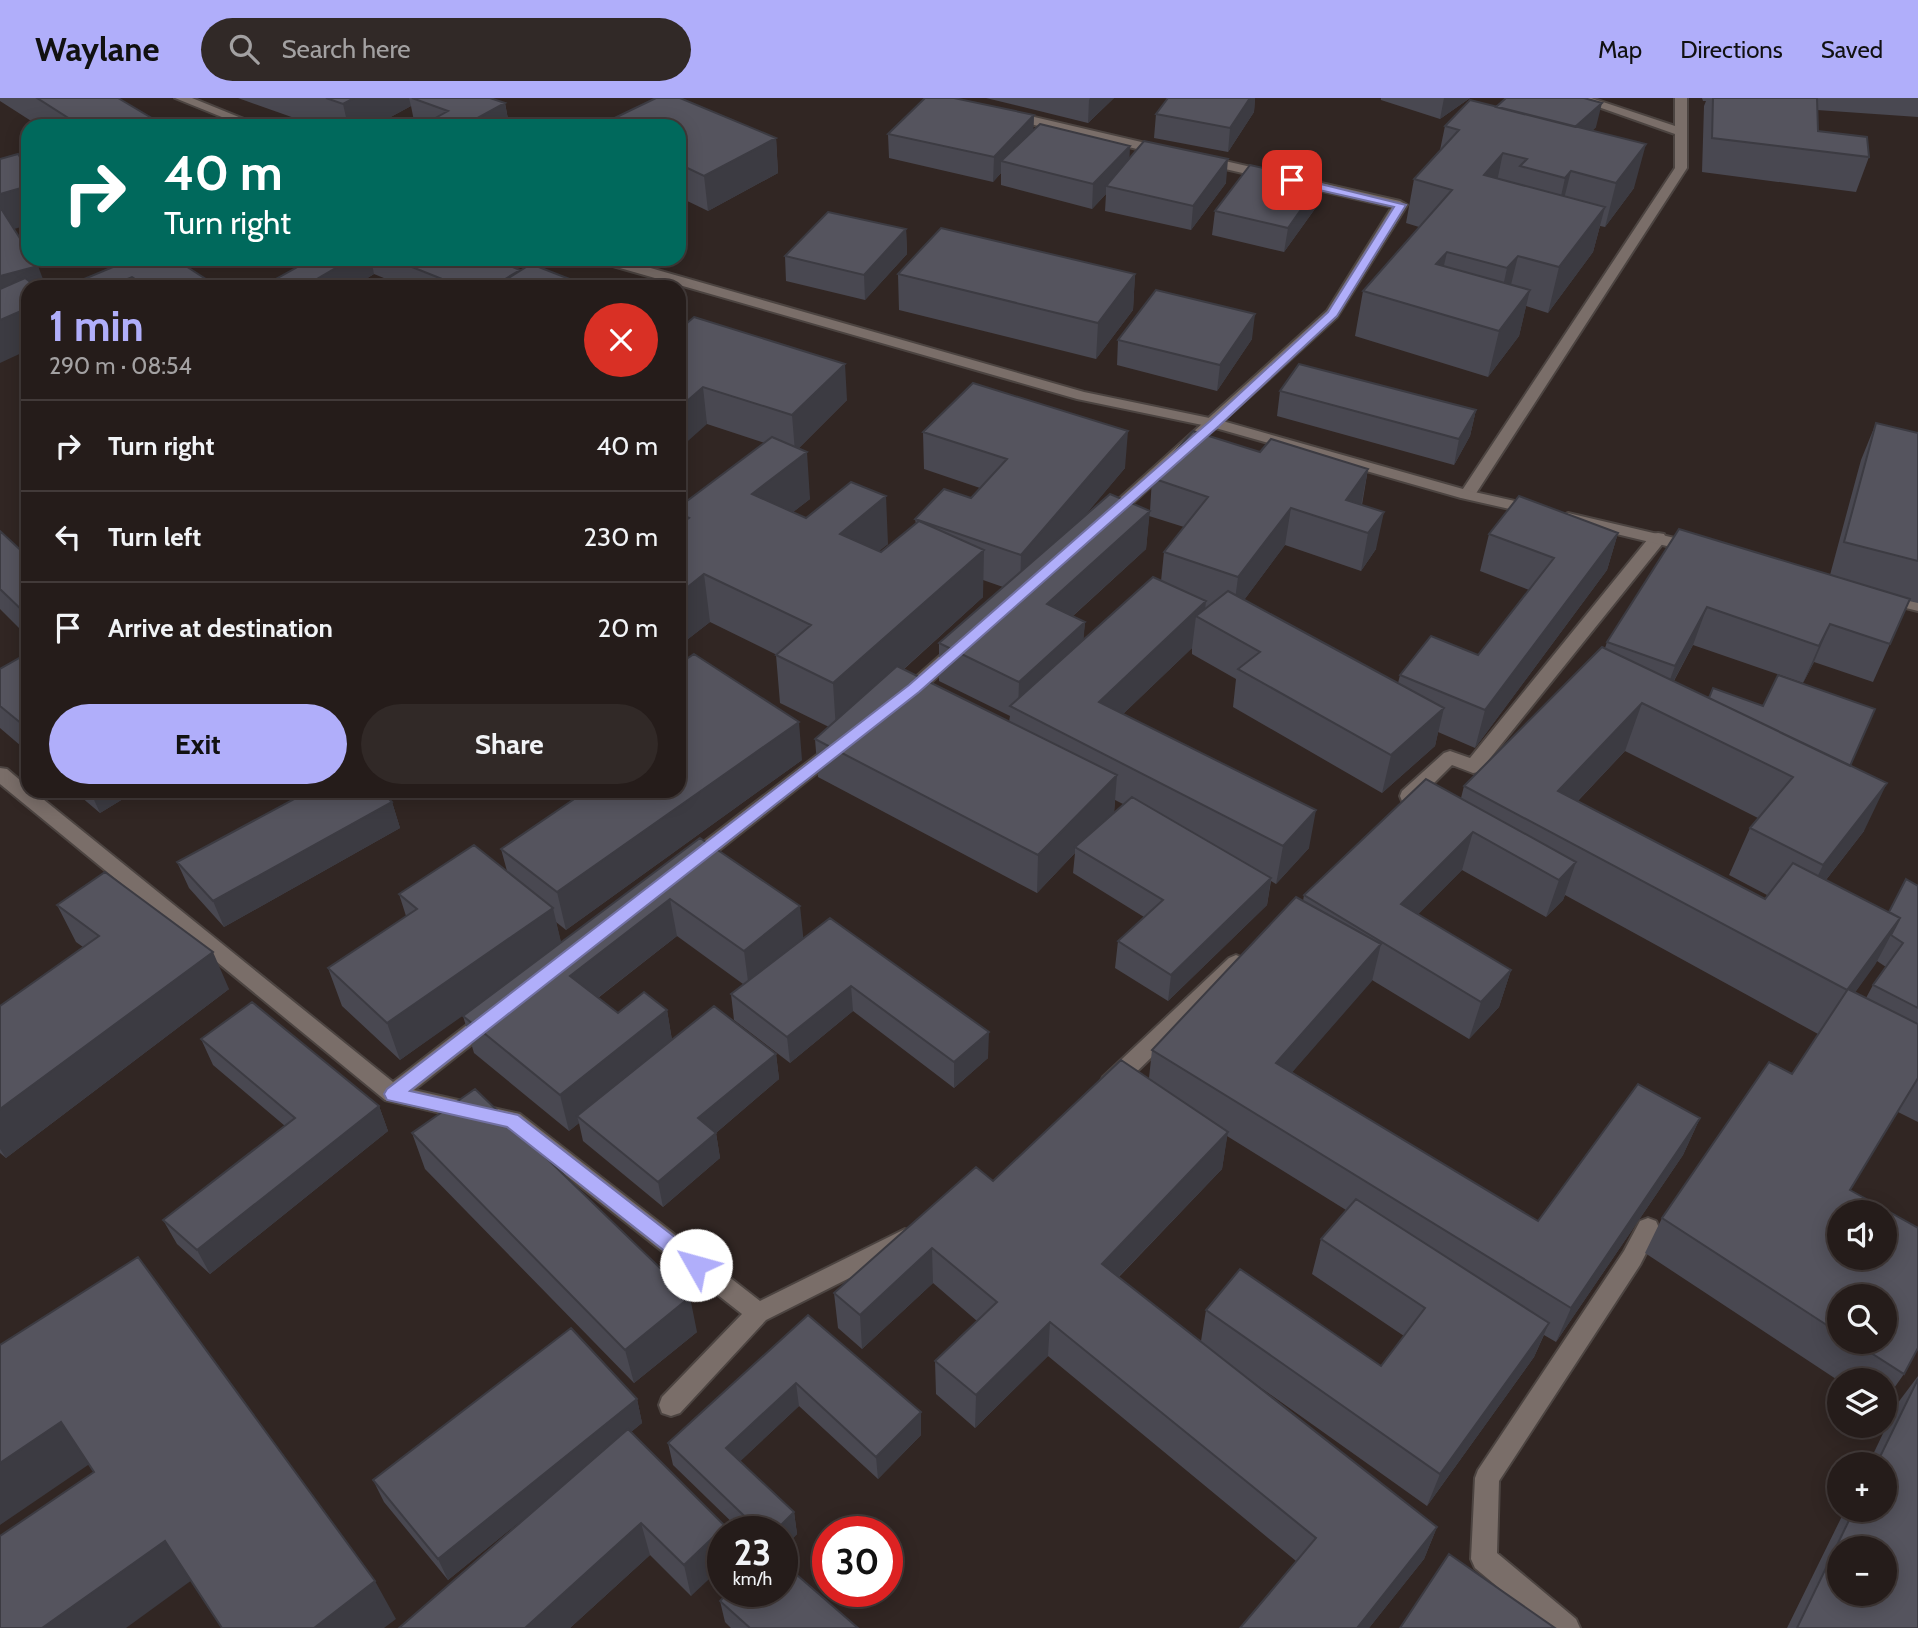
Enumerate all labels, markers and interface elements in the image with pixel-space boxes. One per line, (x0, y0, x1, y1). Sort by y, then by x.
search box (201, 18, 691, 81)
text: Waylane (35, 29, 159, 69)
icon: search (225, 30, 263, 68)
text: Search here (281, 33, 411, 65)
text: Map (1598, 35, 1642, 64)
text: Directions (1680, 35, 1783, 64)
text: Saved (1821, 35, 1883, 64)
text: 40 m (164, 143, 283, 202)
icon: right (49, 147, 140, 238)
pin (1262, 150, 1322, 210)
icon: arrive (1273, 161, 1311, 199)
text: Turn right (164, 203, 291, 242)
text: 1 min (49, 300, 144, 352)
button: close (584, 303, 658, 377)
text: 290 m · 08:54 (49, 352, 192, 380)
icon: right (49, 427, 87, 465)
text: Turn right (108, 430, 214, 462)
text: 40 m (596, 430, 658, 462)
icon: left (49, 518, 87, 556)
text: Turn left (108, 521, 201, 553)
text: 230 m (584, 521, 658, 553)
icon: arrive (49, 609, 87, 647)
text: Arrive at destination (108, 612, 333, 644)
text: 20 m (598, 612, 658, 644)
button: Exit (49, 704, 347, 784)
button: Share (361, 704, 658, 784)
map controls (1827, 1200, 1897, 1606)
button: sound (1827, 1200, 1897, 1270)
position arrow (659, 1228, 733, 1302)
button: search (1827, 1284, 1897, 1354)
button: layers (1827, 1368, 1897, 1438)
button: + (1827, 1452, 1897, 1522)
speed limit sign: 30 (812, 1516, 903, 1607)
text: 23 (734, 1531, 771, 1574)
button: − (1827, 1536, 1897, 1606)
text: km/h (733, 1568, 772, 1590)

